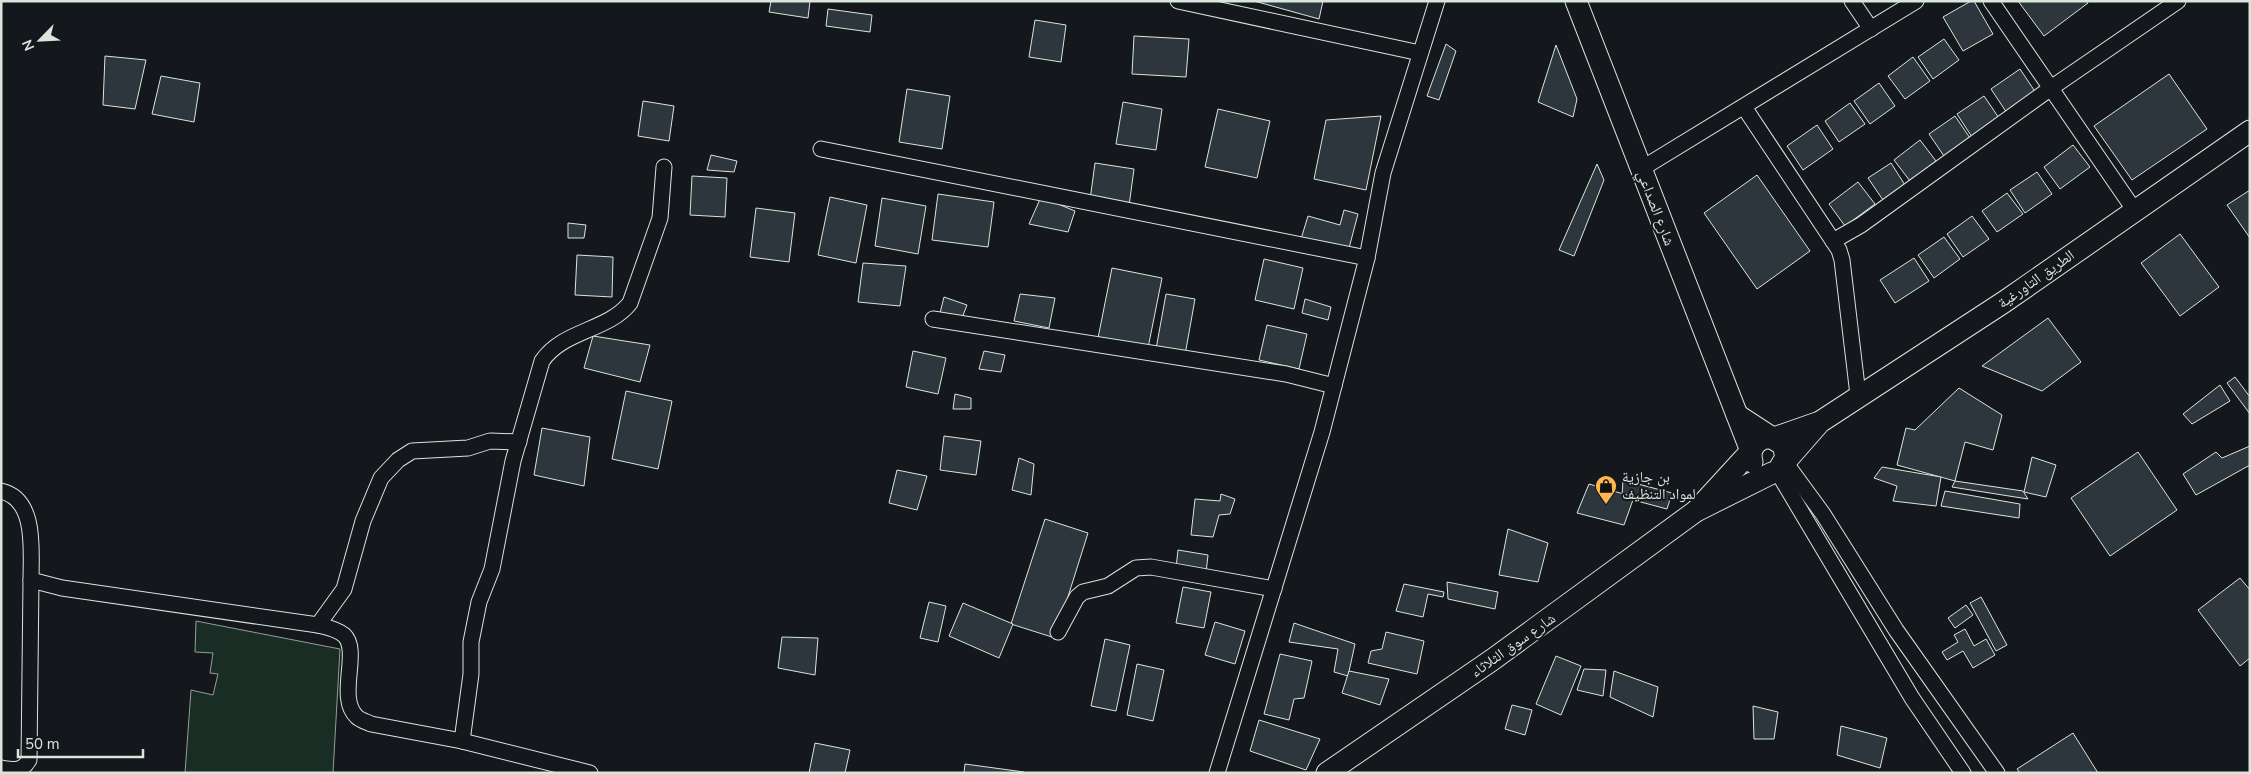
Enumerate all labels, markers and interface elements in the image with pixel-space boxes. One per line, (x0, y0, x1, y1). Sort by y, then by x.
north arrow (15, 15, 65, 65)
text: N (18, 36, 39, 54)
street label: شارع الصداعي (1631, 167, 1680, 249)
street label: الطريق التاورغية (1994, 245, 2078, 313)
place label: بن جازية لمواد التنظيف (1622, 467, 1696, 504)
shop icon: بن جازية لمواد التنظيف (1594, 474, 1618, 505)
street label: شارع سوق الثلاثاء (1466, 608, 1560, 682)
scale bar (18, 726, 142, 758)
text: 50 m (25, 734, 60, 754)

